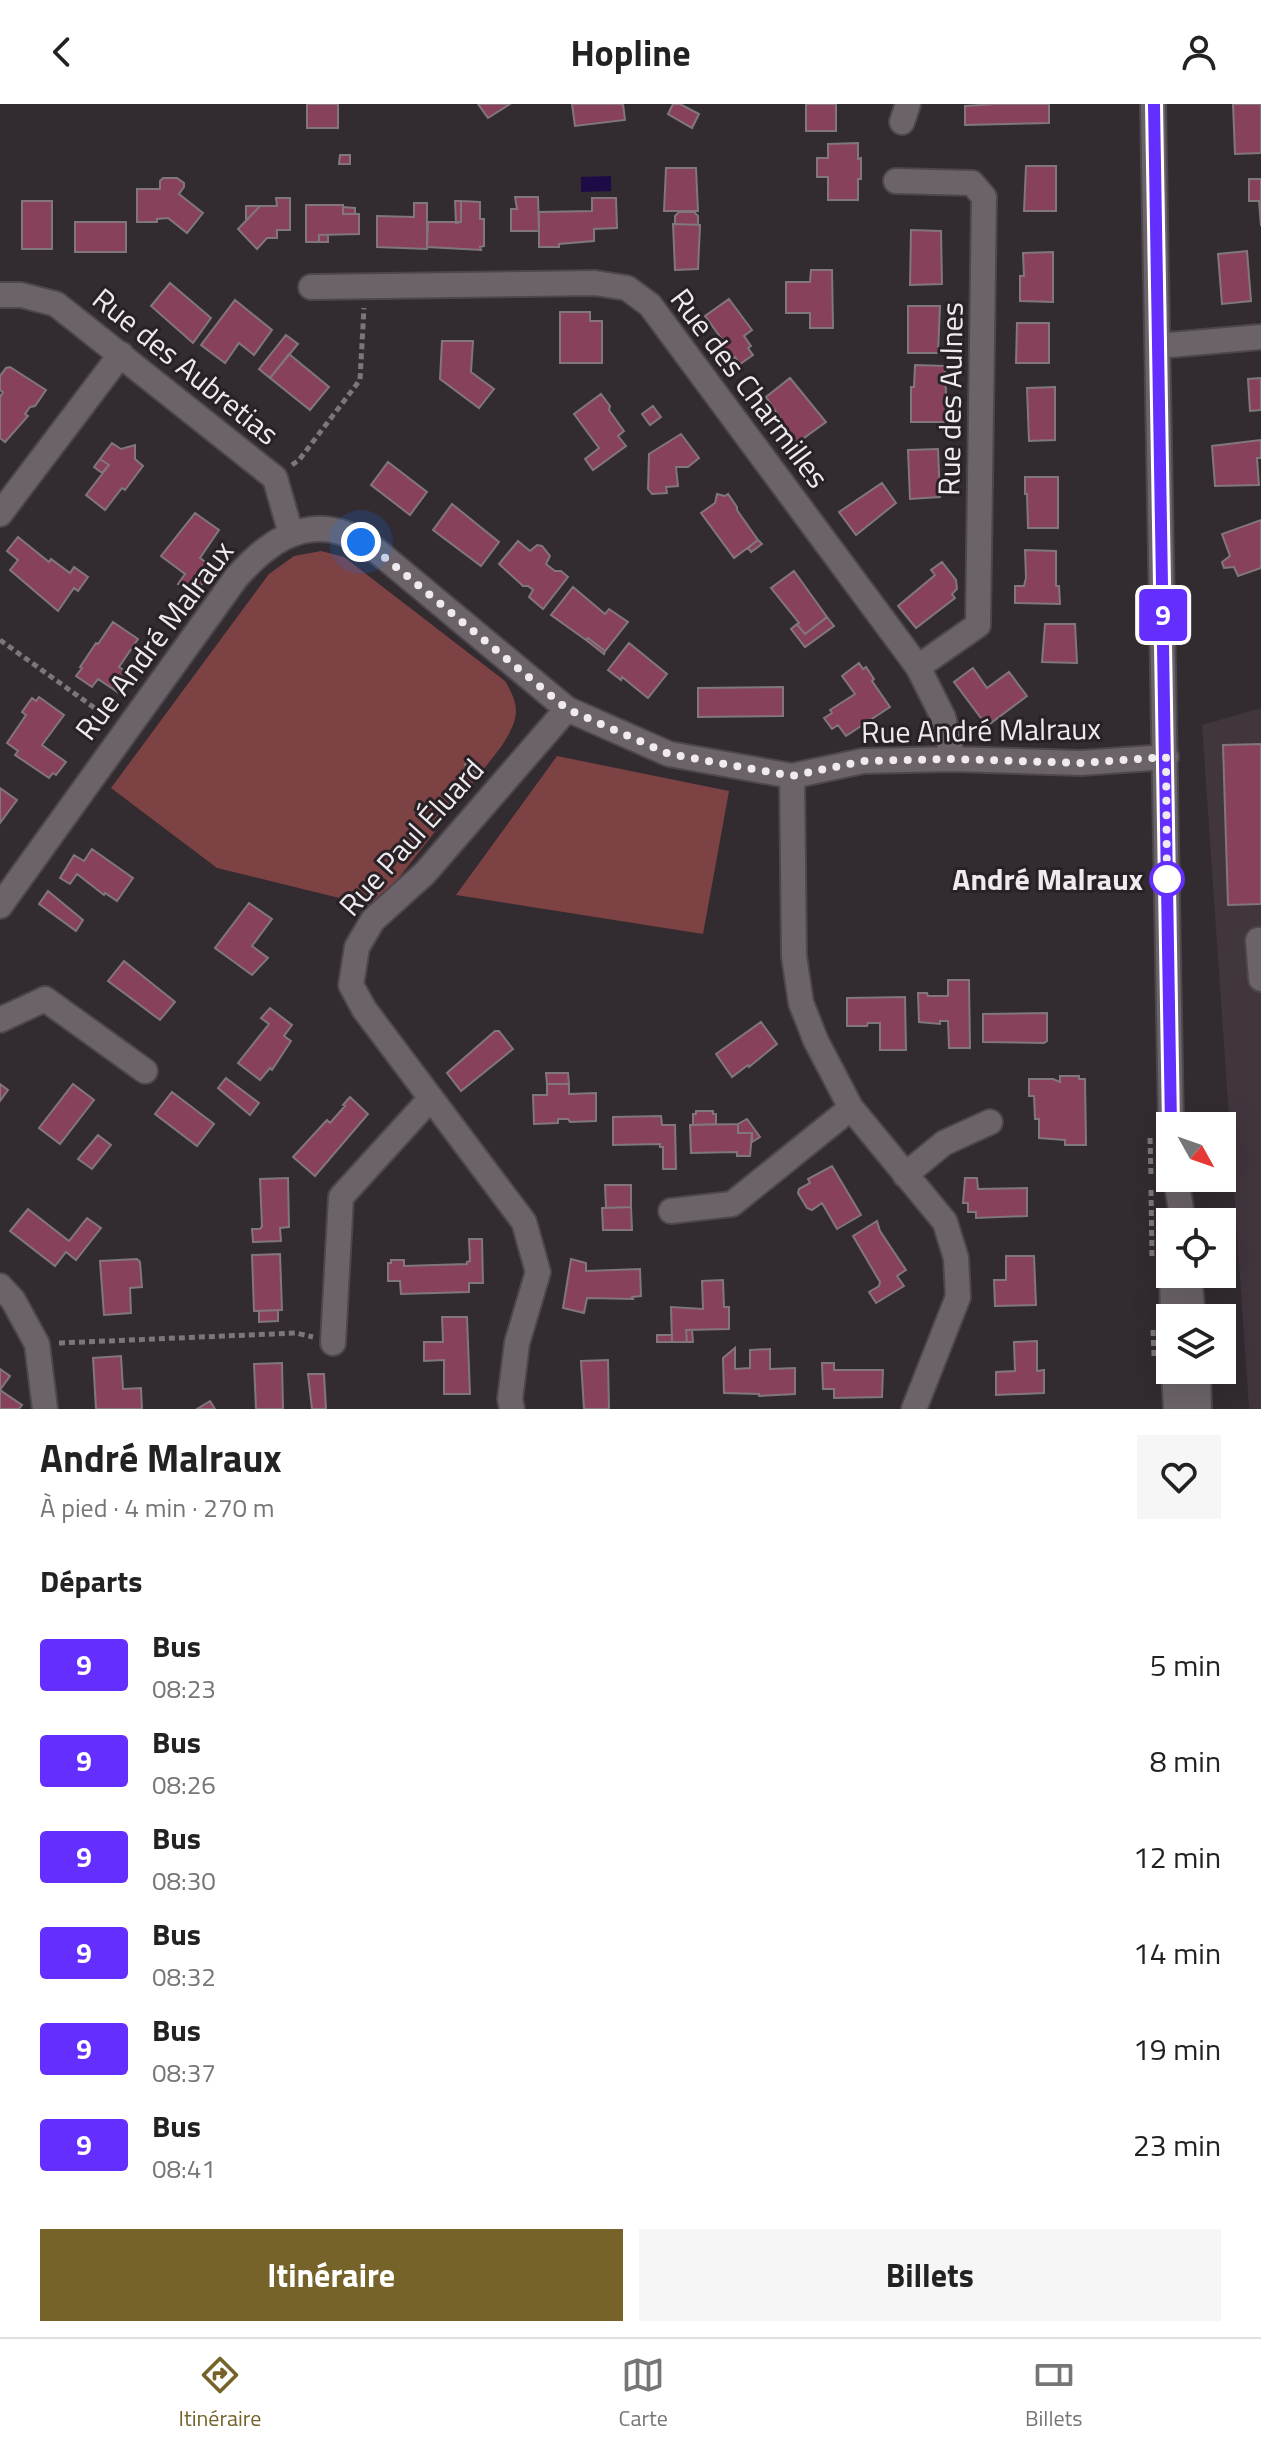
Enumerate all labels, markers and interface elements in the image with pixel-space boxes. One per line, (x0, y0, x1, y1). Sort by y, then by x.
text: Hopline (570, 25, 691, 80)
icon: back (40, 30, 84, 74)
icon: person (1177, 30, 1221, 74)
street label: Rue des Aubretias (83, 276, 289, 456)
street label: Rue des Charmilles (659, 278, 841, 498)
street label: Rue des Aulnes (925, 302, 975, 496)
your location (341, 522, 381, 562)
street label: Rue André Malraux (63, 530, 245, 750)
line badge: 9 (1137, 589, 1189, 641)
text: 9 (1155, 593, 1171, 636)
street label: Rue André Malraux (861, 705, 1101, 755)
street label: Rue Paul Éluard (327, 748, 495, 926)
place label: André Malraux (952, 856, 1143, 902)
marker: André Malraux (1150, 862, 1184, 896)
north arrow (1156, 1112, 1236, 1192)
map controls (1156, 1112, 1236, 1384)
button: locate (1156, 1208, 1236, 1288)
button: layers (1156, 1304, 1236, 1384)
text: André Malraux (40, 1429, 282, 1487)
button: heart (1137, 1435, 1221, 1519)
text: À pied · 4 min · 270 m (40, 1488, 274, 1527)
text: Départs (40, 1558, 142, 1604)
text: Bus (152, 1623, 201, 1669)
text: 5 min (1150, 1642, 1221, 1688)
text: 9 (76, 1643, 92, 1686)
text: 08:23 (152, 1669, 216, 1708)
text: Bus (152, 1719, 201, 1765)
text: 8 min (1150, 1738, 1221, 1784)
text: 9 (76, 1739, 92, 1782)
text: 08:26 (152, 1765, 216, 1804)
text: Bus (152, 1815, 201, 1861)
text: 12 min (1133, 1834, 1221, 1880)
text: 9 (76, 1835, 92, 1878)
text: 08:30 (152, 1861, 216, 1900)
text: Bus (152, 1911, 201, 1957)
text: 14 min (1133, 1930, 1221, 1976)
text: 9 (76, 1931, 92, 1974)
text: 08:32 (152, 1957, 216, 1996)
text: Bus (152, 2007, 201, 2053)
text: 19 min (1133, 2026, 1221, 2072)
text: 9 (76, 2027, 92, 2070)
text: 08:37 (152, 2053, 216, 2092)
text: Bus (152, 2103, 201, 2149)
text: 23 min (1133, 2122, 1221, 2168)
text: 9 (76, 2123, 92, 2166)
text: 08:41 (152, 2149, 216, 2188)
button: Itinéraire (40, 2229, 623, 2321)
button: Billets (639, 2229, 1221, 2321)
tab: Itinéraire (179, 2353, 261, 2435)
tab: Carte (618, 2353, 668, 2435)
tab: Billets (1025, 2353, 1082, 2435)

